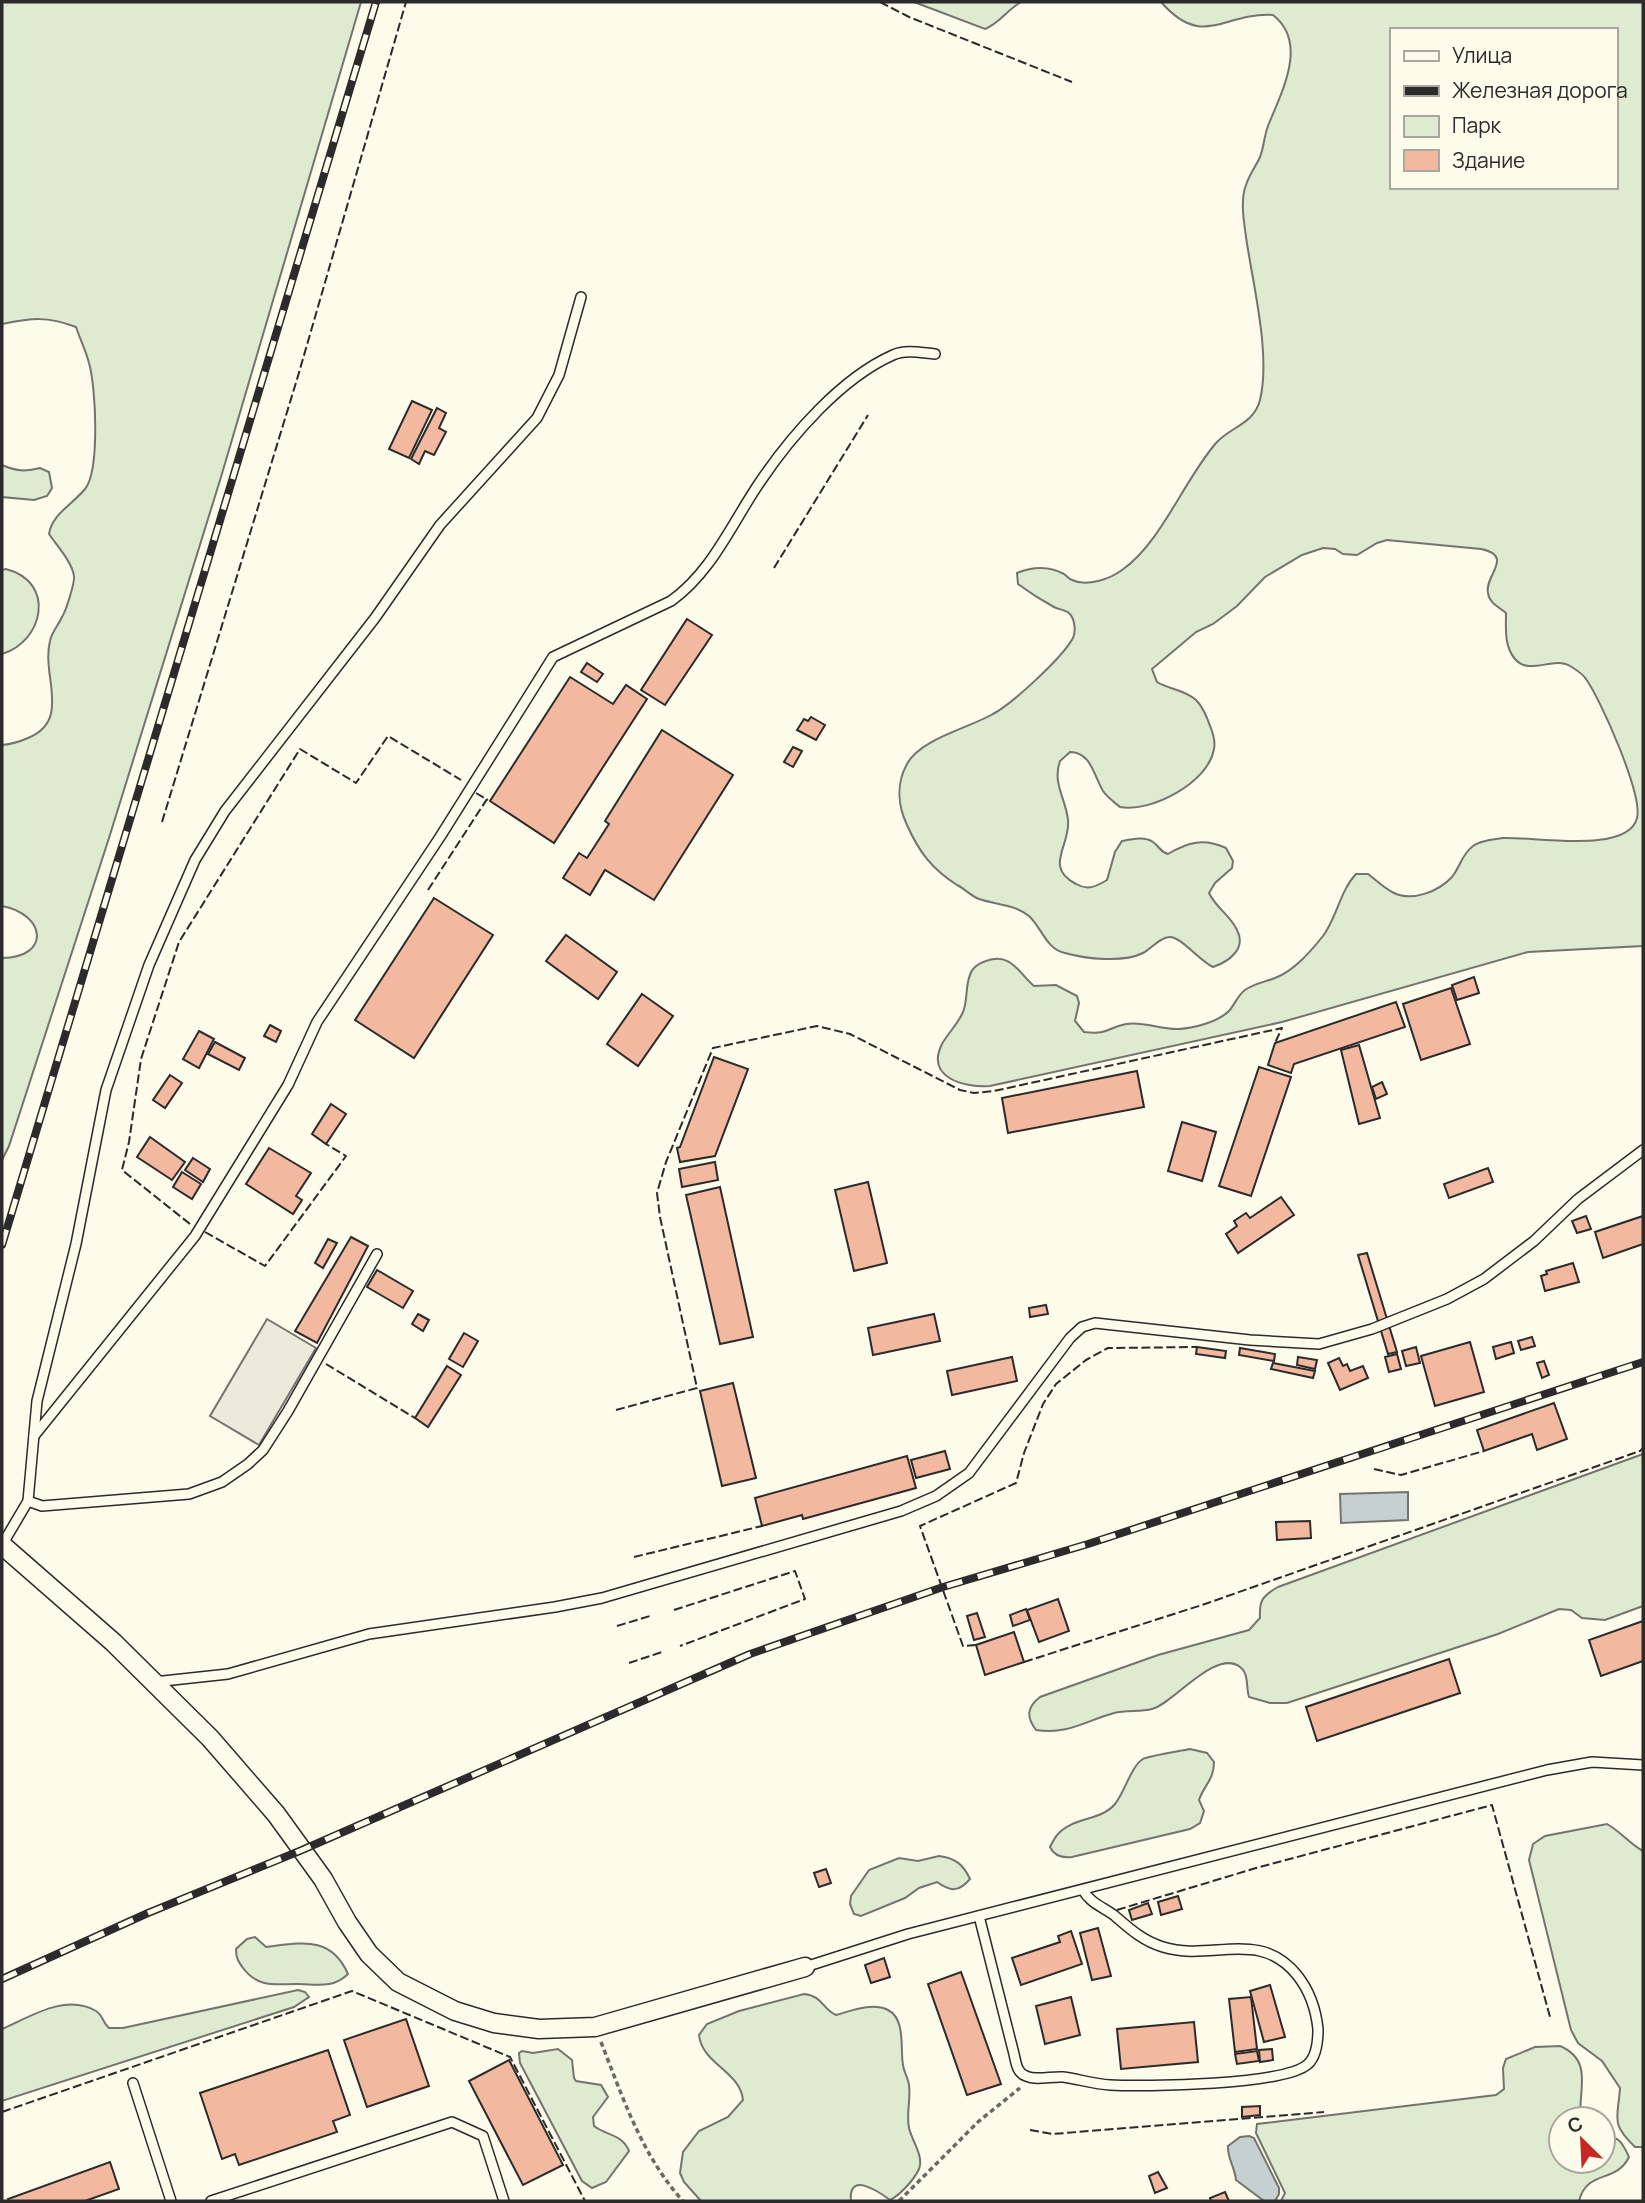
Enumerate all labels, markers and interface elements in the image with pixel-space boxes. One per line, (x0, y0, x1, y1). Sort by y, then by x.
legend (1390, 28, 1617, 189)
text: Улица (1452, 41, 1512, 69)
text: Железная дорога (1452, 76, 1628, 104)
text: Парк (1452, 111, 1502, 139)
text: Здание (1452, 146, 1525, 174)
north arrow (1547, 2105, 1617, 2175)
text: С (1563, 2110, 1587, 2139)

